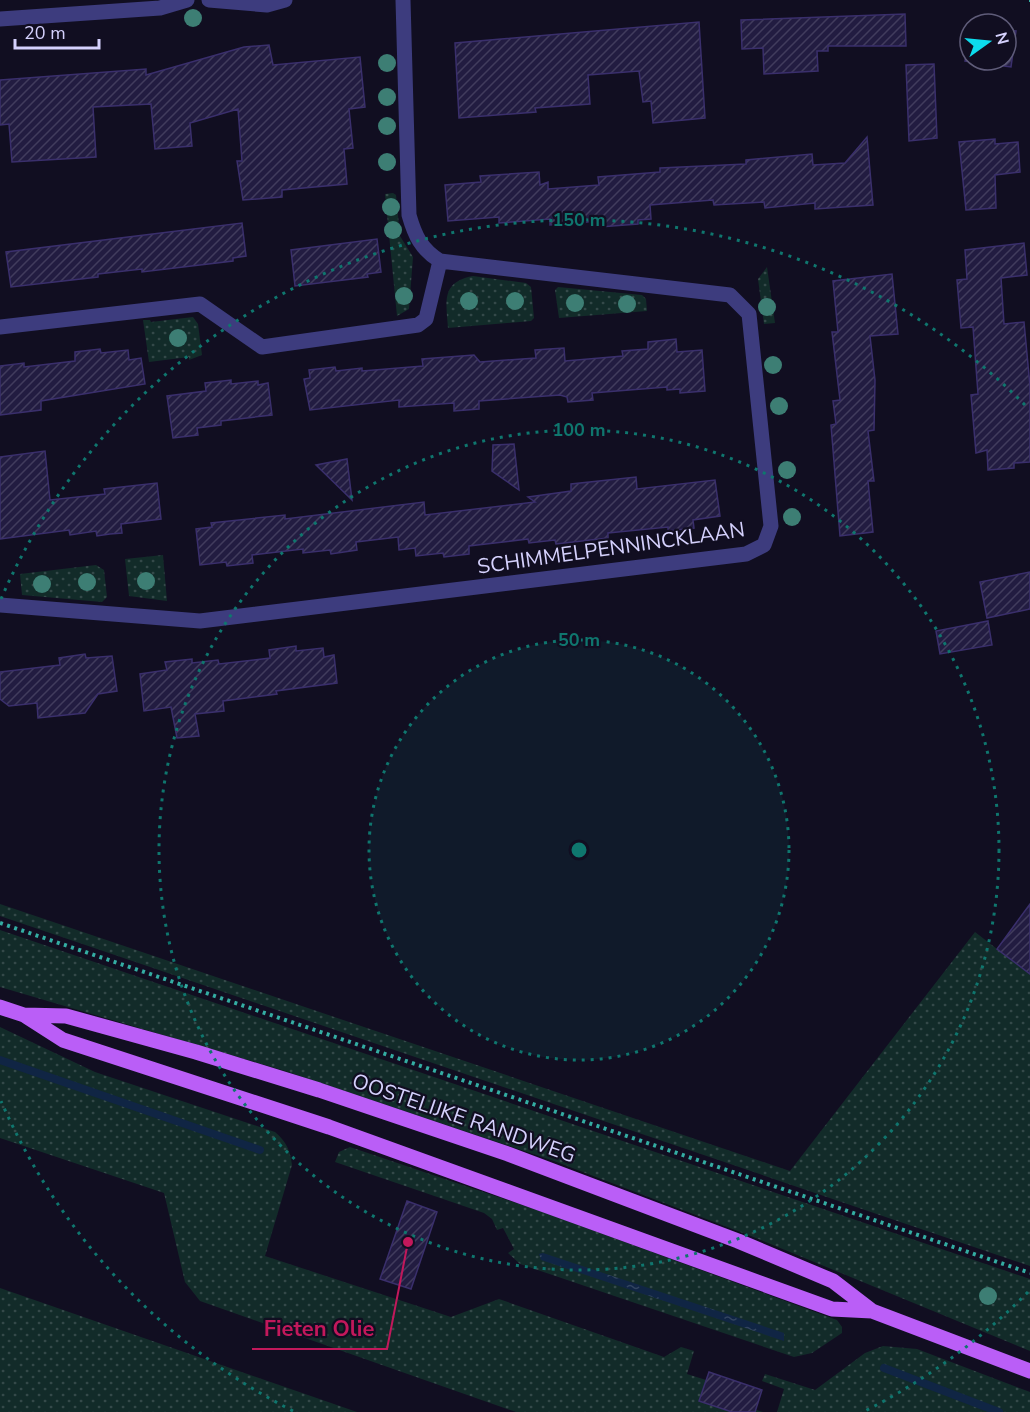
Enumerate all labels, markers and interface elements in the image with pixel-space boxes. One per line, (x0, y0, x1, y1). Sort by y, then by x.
scale bar (15, 12, 99, 50)
north arrow (958, 12, 1018, 72)
text: 20 m (24, 21, 66, 45)
text: N (989, 30, 1014, 47)
text: 150 m (552, 208, 606, 232)
text: 100 m (552, 418, 606, 442)
street label: SCHIMMELPENNINCKLAAN (475, 515, 747, 581)
text: 50 m (558, 628, 600, 652)
centre of rings (569, 840, 589, 860)
street label: OOSTELIJKE RANDWEG (349, 1067, 579, 1169)
callout: Fieten Olie (252, 1309, 387, 1349)
text: Fieten Olie (264, 1314, 374, 1344)

